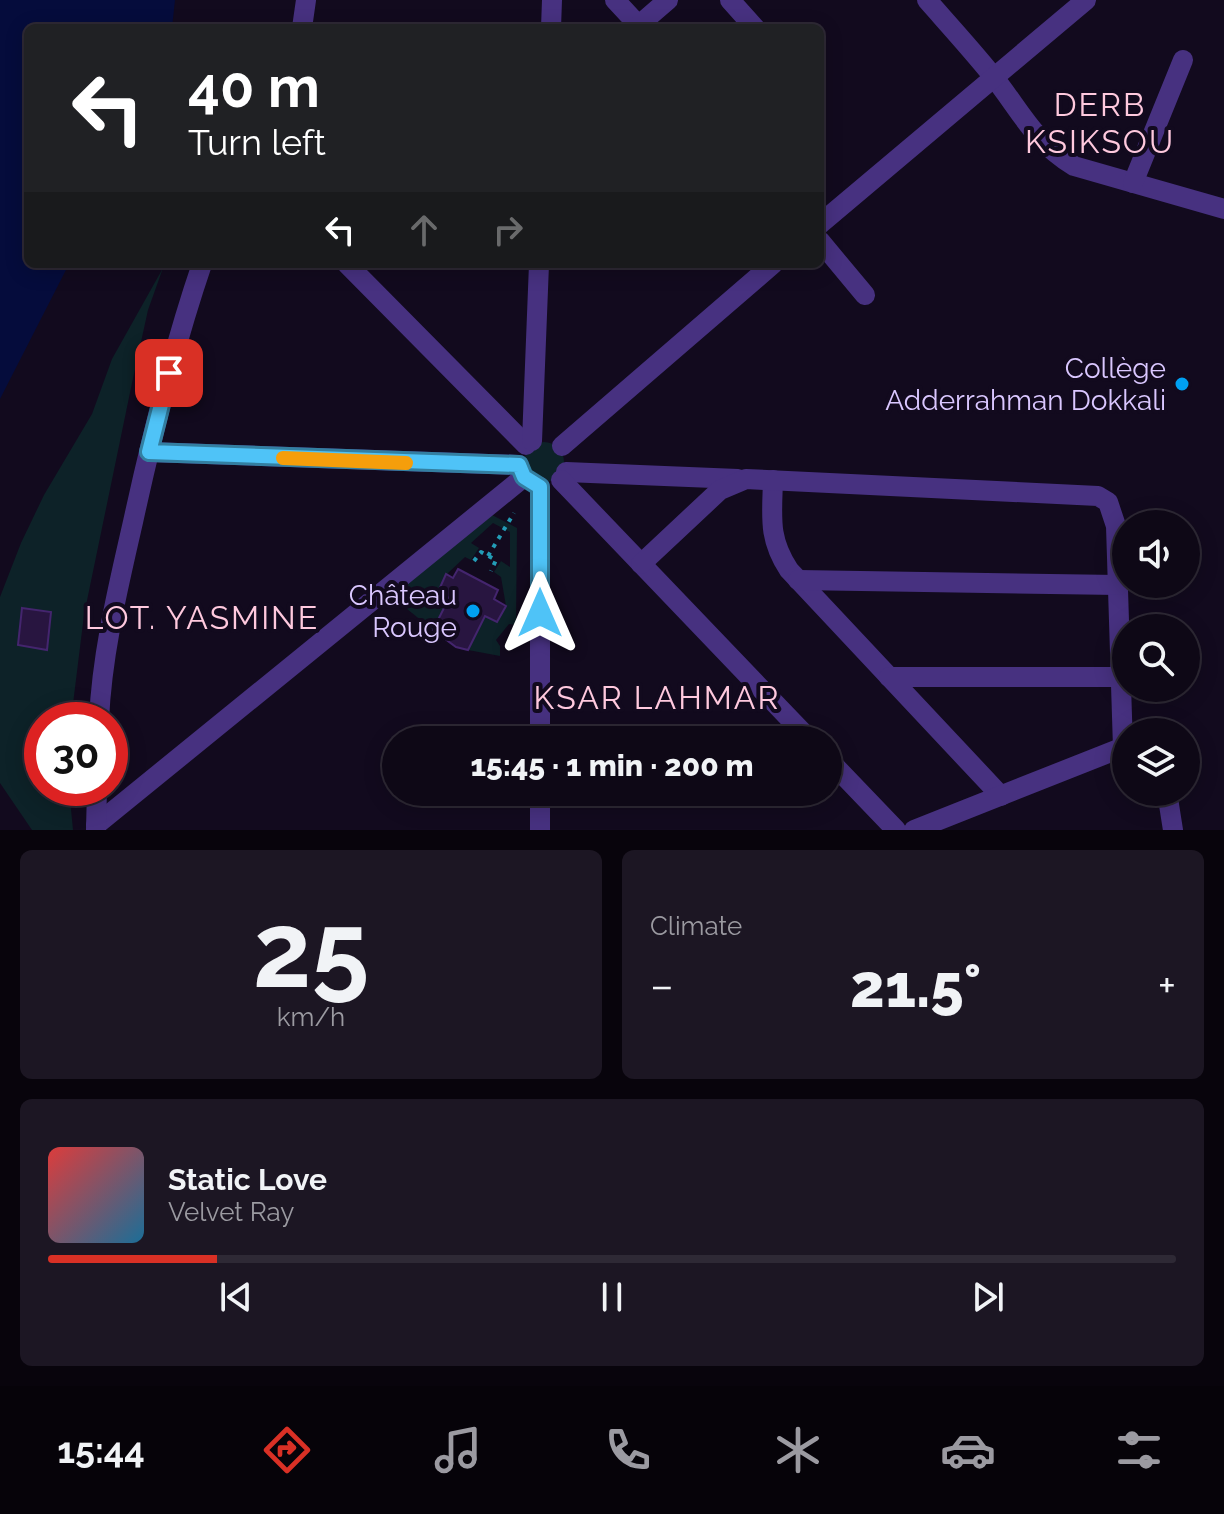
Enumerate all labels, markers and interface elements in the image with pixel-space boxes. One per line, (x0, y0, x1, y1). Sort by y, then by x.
text: 40 m (188, 54, 320, 120)
icon: left (56, 56, 160, 160)
district label: DERB KSIKSOU (1025, 86, 1175, 160)
text: Turn left (188, 121, 326, 163)
icon: left (318, 208, 362, 252)
icon: ahead (402, 208, 446, 252)
icon: right (486, 208, 530, 252)
pin (135, 339, 203, 407)
icon: arrive (147, 351, 191, 395)
place label: Collège Adderrahman Dokkali (885, 352, 1166, 417)
marker: Collège Adderrahman Dokkali (1173, 375, 1191, 393)
map controls (1112, 510, 1200, 806)
button: sound (1112, 510, 1200, 598)
position arrow (498, 571, 582, 655)
place label: Château Rouge (349, 579, 457, 644)
district label: LOT. YASMINE (85, 599, 319, 636)
marker: Château Rouge (464, 602, 482, 620)
button: search (1112, 614, 1200, 702)
district label: KSAR LAHMAR (534, 679, 780, 716)
speed limit sign: 30 (24, 702, 128, 806)
button: layers (1112, 718, 1200, 806)
text: 15:45 · 1 min · 200 m (470, 748, 754, 783)
text: 25 (253, 889, 369, 1011)
text: Climate (650, 911, 742, 941)
text: 21.5° (850, 951, 981, 1021)
text: − (650, 960, 674, 1011)
text: + (1158, 960, 1176, 1011)
text: km/h (277, 1002, 345, 1032)
text: Static Love (168, 1162, 327, 1197)
text: Velvet Ray (168, 1197, 294, 1227)
icon: previous (214, 1275, 258, 1319)
icon: pause (590, 1275, 634, 1319)
icon: next (966, 1275, 1010, 1319)
icon: directions (259, 1422, 315, 1478)
icon: music (430, 1422, 486, 1478)
icon: phone (600, 1422, 656, 1478)
icon: climate (770, 1422, 826, 1478)
icon: car (940, 1422, 996, 1478)
icon: filters (1111, 1422, 1167, 1478)
text: 15:44 (57, 1429, 145, 1471)

